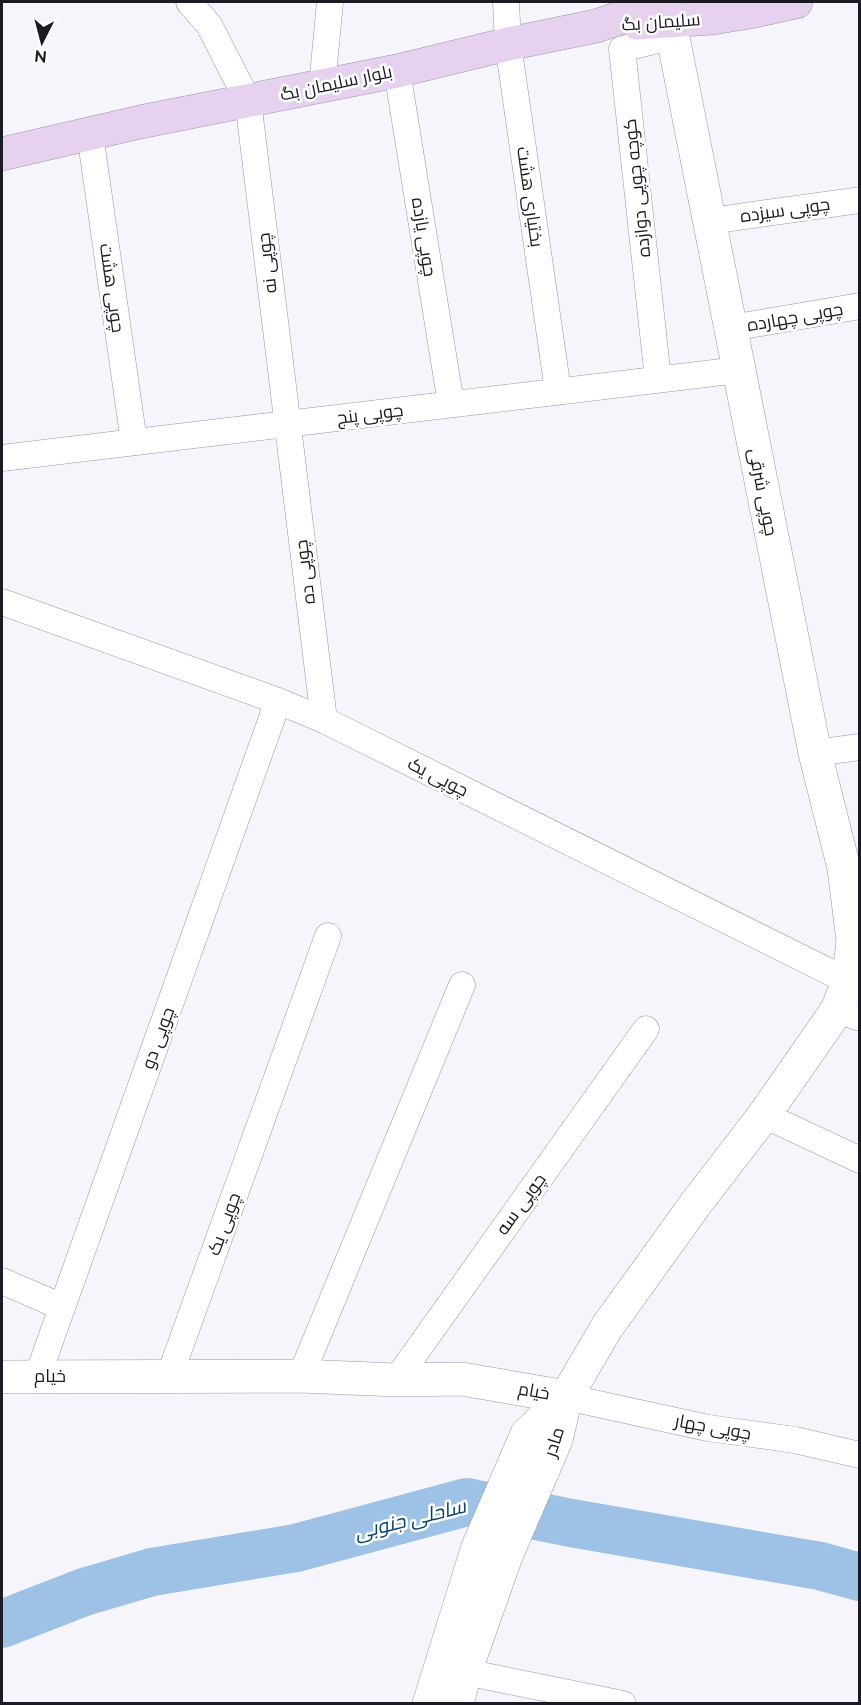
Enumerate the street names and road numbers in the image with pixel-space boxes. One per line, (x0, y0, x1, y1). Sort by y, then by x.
street label: سلیمان بگ (621, 8, 701, 36)
street label: بلوار سلیمان بگ (278, 60, 394, 106)
street label: کوچه چوپی دوازده (619, 117, 656, 259)
street label: بختیاری هشت (512, 145, 548, 249)
street label: چوپی سیزده (739, 193, 831, 228)
street label: چوپی یازده (406, 196, 441, 278)
street label: چوپی نه (252, 231, 283, 295)
street label: چوپی هشت (94, 242, 129, 334)
street label: چوپی چهارده (745, 298, 845, 337)
street label: چوپی پنج (335, 399, 405, 430)
street label: چوپی شرقی (743, 446, 782, 538)
street label: چوپی ده (290, 538, 321, 606)
street label: چوپی یک (403, 752, 472, 802)
street label: چوپی دو (137, 1004, 180, 1072)
street label: چوپی سه (491, 1169, 552, 1240)
street label: چوپی یک (203, 1190, 246, 1259)
street label: خیام (34, 1365, 66, 1388)
street label: خیام (516, 1377, 552, 1406)
street label: چوپی چهار (672, 1409, 753, 1446)
street label: مادر (539, 1424, 569, 1461)

